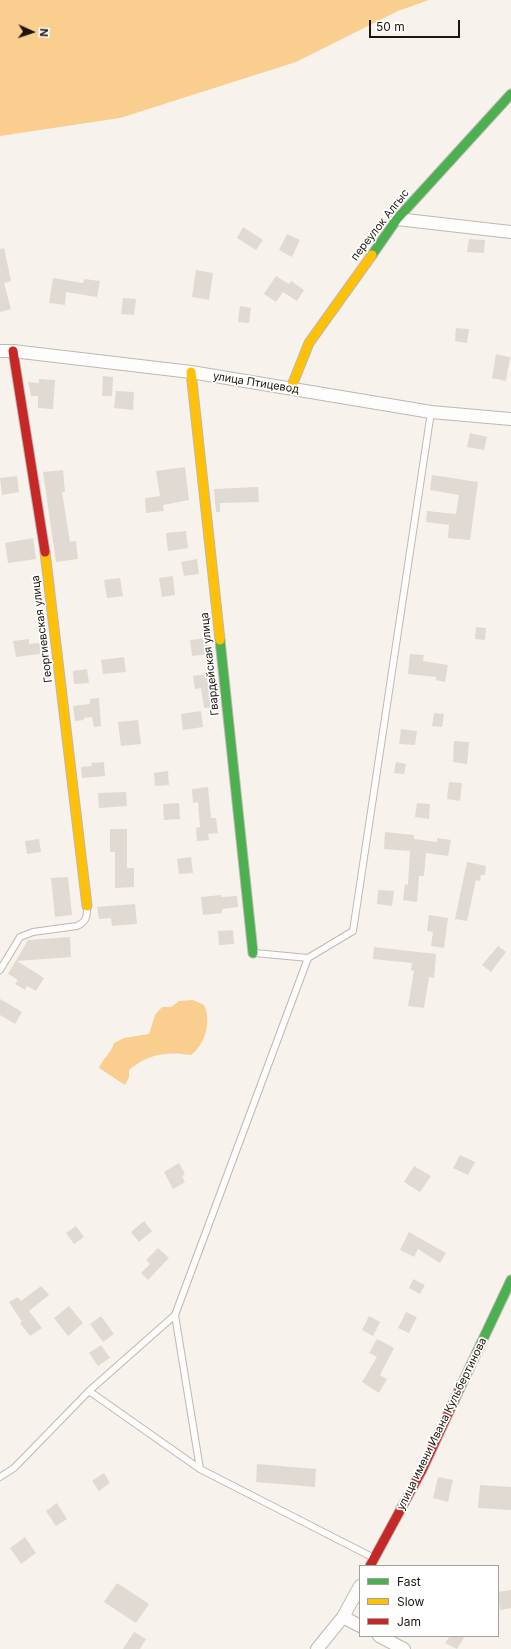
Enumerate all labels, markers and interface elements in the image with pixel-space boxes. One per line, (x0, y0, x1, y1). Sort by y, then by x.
north arrow (12, 12, 52, 52)
scale bar (371, 12, 462, 38)
text: 50 m (376, 19, 405, 34)
text: N (37, 28, 51, 37)
street label: переулок Алгыс (348, 187, 412, 263)
street label: улица Птицевод (212, 370, 300, 396)
street label: Георгиевская улица (29, 574, 55, 684)
street label: Гвардейская улица (198, 612, 222, 716)
street label: улица имени Ивана Кульбертинова (394, 1336, 490, 1512)
legend (359, 1565, 499, 1637)
text: Fast (397, 1574, 421, 1589)
text: Slow (397, 1594, 424, 1609)
text: Jam (397, 1614, 421, 1629)

